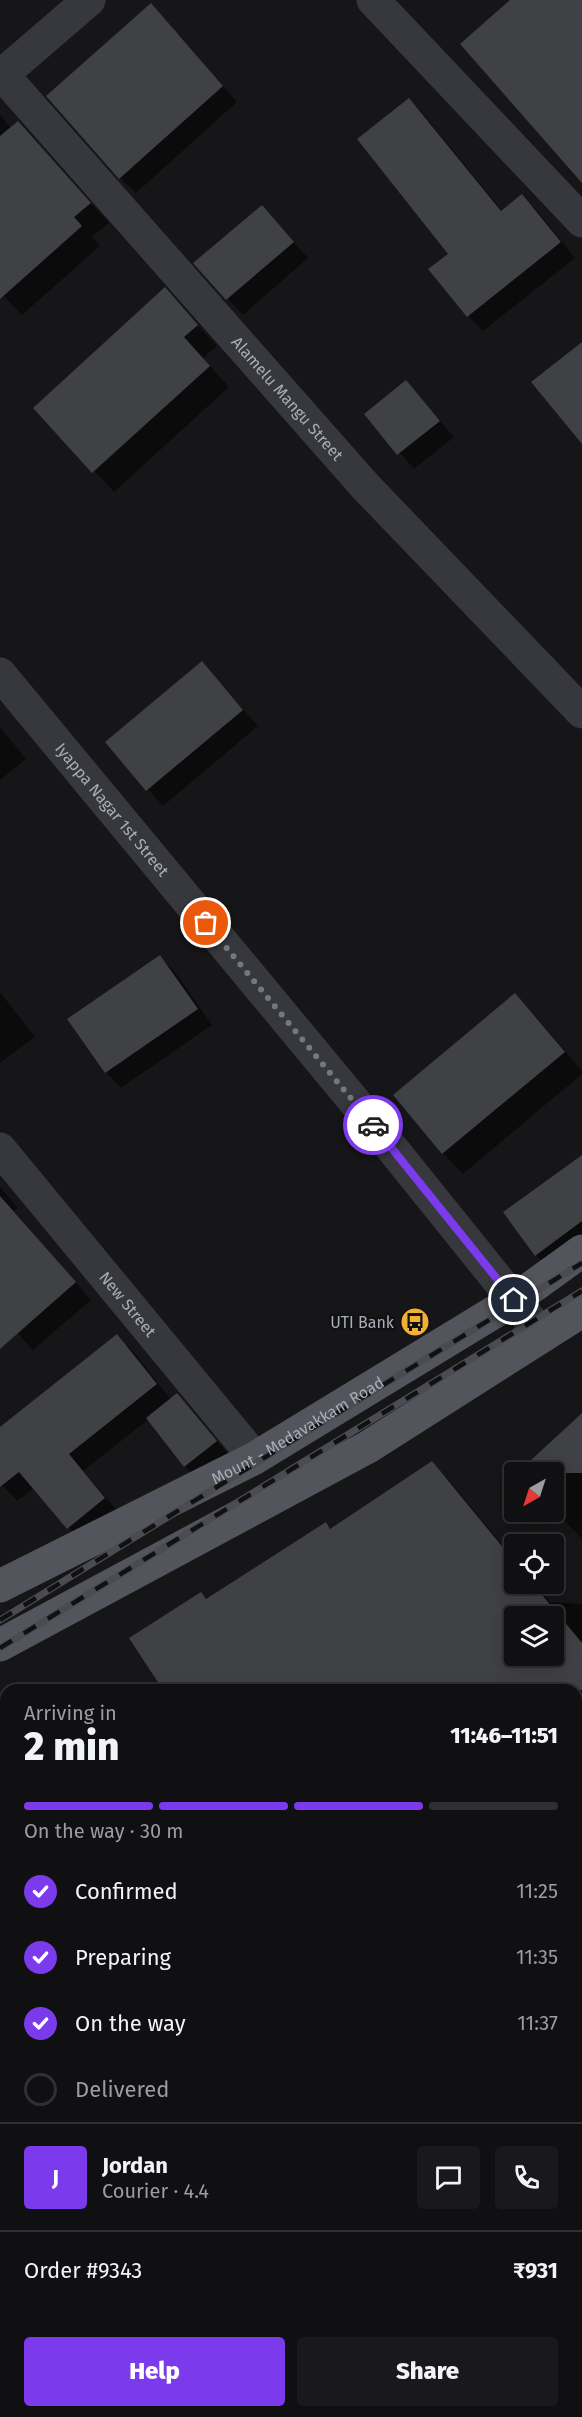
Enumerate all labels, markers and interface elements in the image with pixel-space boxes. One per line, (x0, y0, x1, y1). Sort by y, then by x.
street label: Alamelu Mangu Street (228, 333, 347, 465)
street label: Iyappa Nagar 1st Street (51, 739, 173, 881)
pin (180, 897, 231, 948)
icon: bag (189, 906, 222, 939)
courier (343, 1095, 403, 1155)
icon: car (357, 1109, 390, 1142)
street label: New Street (95, 1268, 160, 1341)
pin (488, 1274, 539, 1325)
icon: home (497, 1283, 530, 1316)
bus stop icon: UTI Bank (399, 1306, 431, 1338)
place label: UTI Bank (330, 1313, 395, 1332)
street label: Mount - Medavakkam Road (208, 1373, 387, 1488)
north arrow (504, 1462, 564, 1522)
map controls (504, 1462, 564, 1666)
button: locate (504, 1534, 564, 1594)
button: layers (504, 1606, 564, 1666)
text: Arriving in (24, 1701, 117, 1725)
text: 11:46–11:51 (450, 1722, 558, 1749)
text: 2 min (24, 1724, 120, 1770)
text: On the way · 30 m (24, 1819, 184, 1843)
icon: check (24, 1875, 57, 1908)
text: Confirmed (75, 1878, 178, 1905)
text: 11:25 (516, 1879, 558, 1903)
icon: check (24, 1941, 57, 1974)
text: Preparing (75, 1944, 171, 1971)
text: 11:35 (516, 1945, 558, 1969)
icon: check (24, 2007, 57, 2040)
text: On the way (75, 2010, 186, 2037)
text: 11:37 (517, 2011, 558, 2035)
text: Delivered (75, 2076, 170, 2103)
button: chat (417, 2146, 480, 2209)
button: phone (495, 2146, 558, 2209)
text: Jordan (102, 2152, 168, 2179)
text: J (52, 2164, 59, 2191)
text: Courier · 4.4 (102, 2179, 209, 2203)
text: Order #9343 (24, 2257, 142, 2284)
text: ₹931 (513, 2257, 558, 2284)
button: Help (24, 2337, 285, 2406)
button: Share (297, 2337, 558, 2406)

